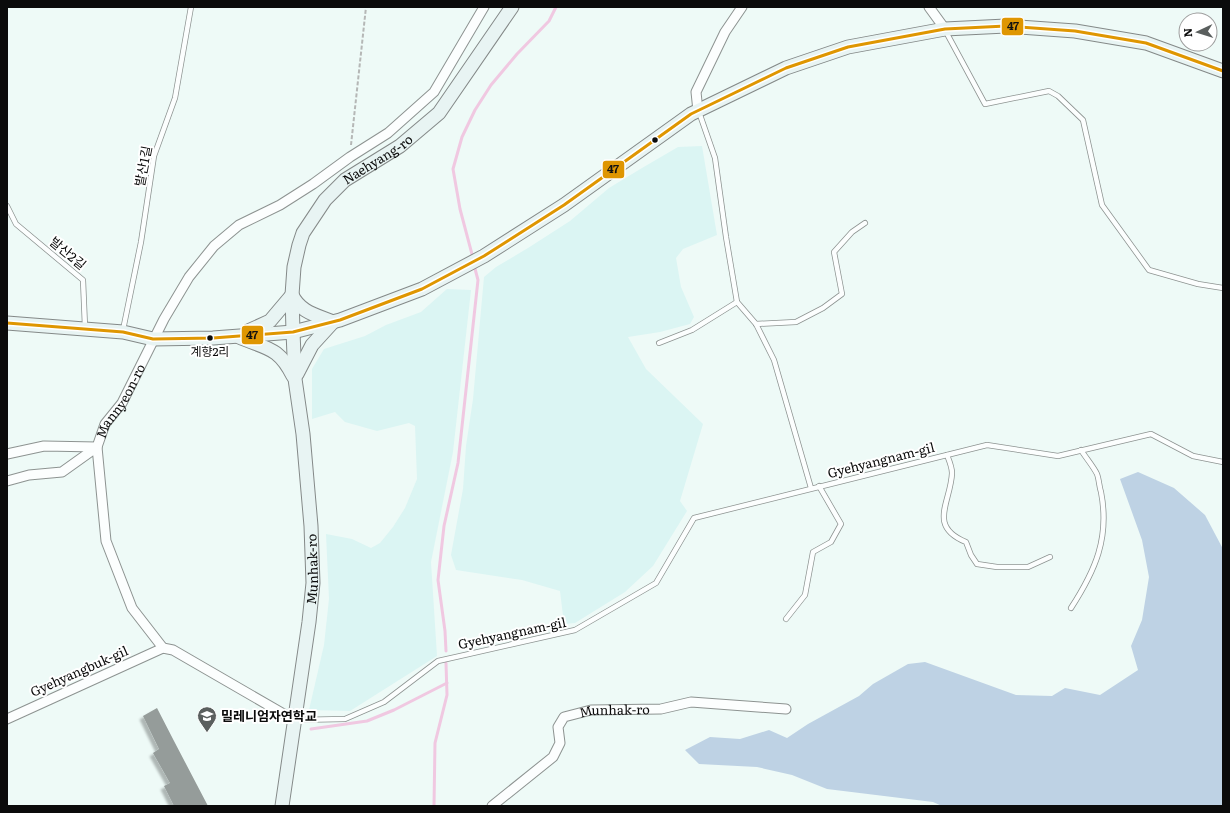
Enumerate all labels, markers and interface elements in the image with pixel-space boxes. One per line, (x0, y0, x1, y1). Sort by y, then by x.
north arrow (1178, 12, 1218, 52)
line badge: 47 (1001, 17, 1024, 36)
text: 47 (1007, 17, 1019, 33)
text: N (1179, 28, 1195, 38)
street label: Naehyang-ro (339, 129, 417, 188)
unlabelled marker (650, 135, 660, 145)
street label: 발산1길 (129, 144, 156, 188)
line badge: 47 (602, 160, 625, 179)
text: 47 (607, 160, 619, 176)
street label: 발산2길 (46, 232, 91, 274)
line badge: 47 (241, 325, 264, 345)
text: 47 (246, 326, 258, 342)
marker: 계향2리 (205, 333, 215, 343)
place label: 계향2리 (190, 342, 230, 360)
street label: Mannyeon-ro (91, 360, 149, 441)
street label: Gyehyangnam-gil (825, 437, 937, 482)
street label: Munhak-ro (301, 533, 322, 605)
street label: Gyehyangnam-gil (456, 612, 568, 653)
street label: Gyehyangbuk-gil (27, 640, 131, 701)
street label: Munhak-ro (577, 699, 650, 722)
school or university icon: 밀레니엄자연학교 (196, 705, 218, 733)
place label: 밀레니엄자연학교 (221, 706, 317, 725)

